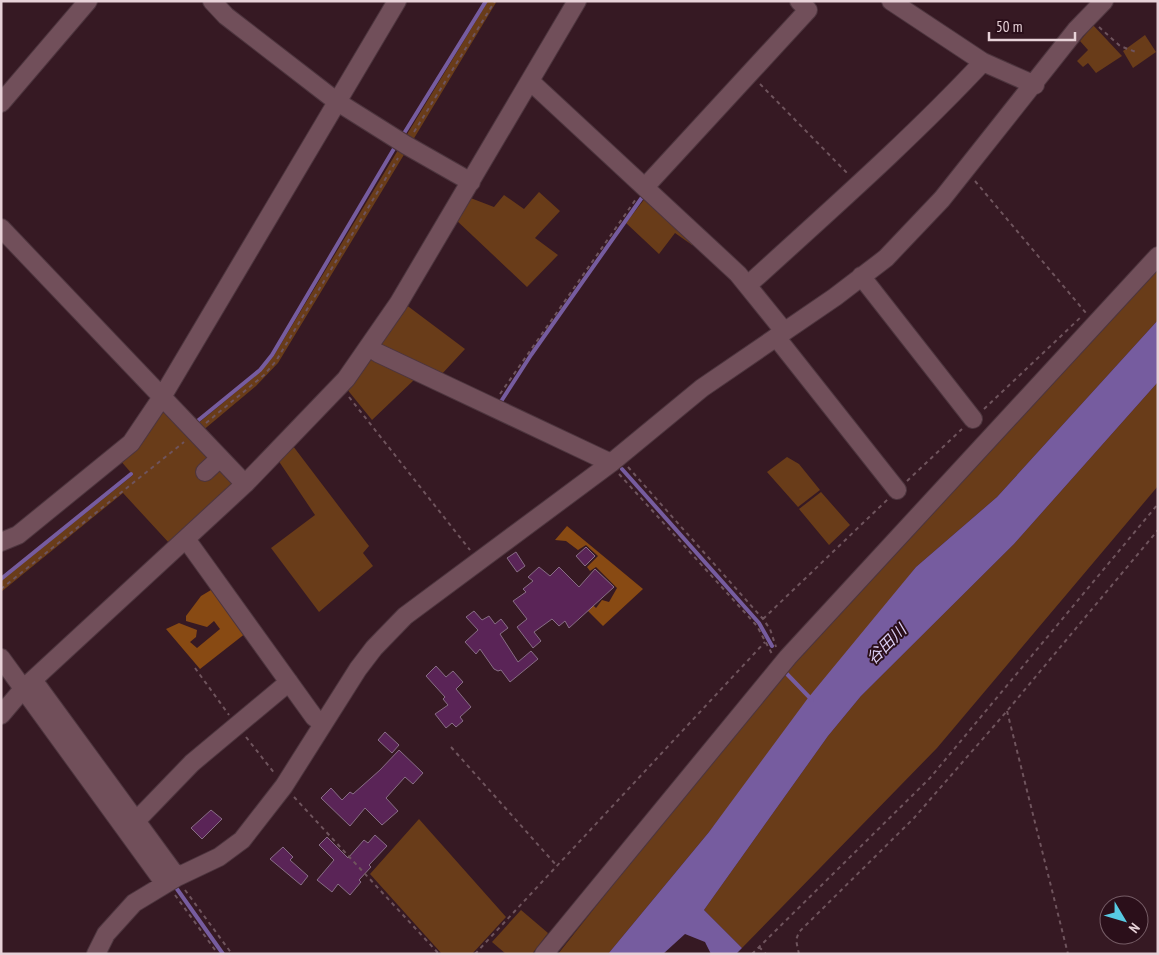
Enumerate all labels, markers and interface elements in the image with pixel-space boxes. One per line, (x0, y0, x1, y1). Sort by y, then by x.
scale bar (989, 10, 1075, 42)
text: 50 m (996, 17, 1022, 36)
water label: 谷田川 (862, 619, 911, 668)
north arrow (1099, 895, 1149, 945)
text: N (1125, 919, 1144, 937)

